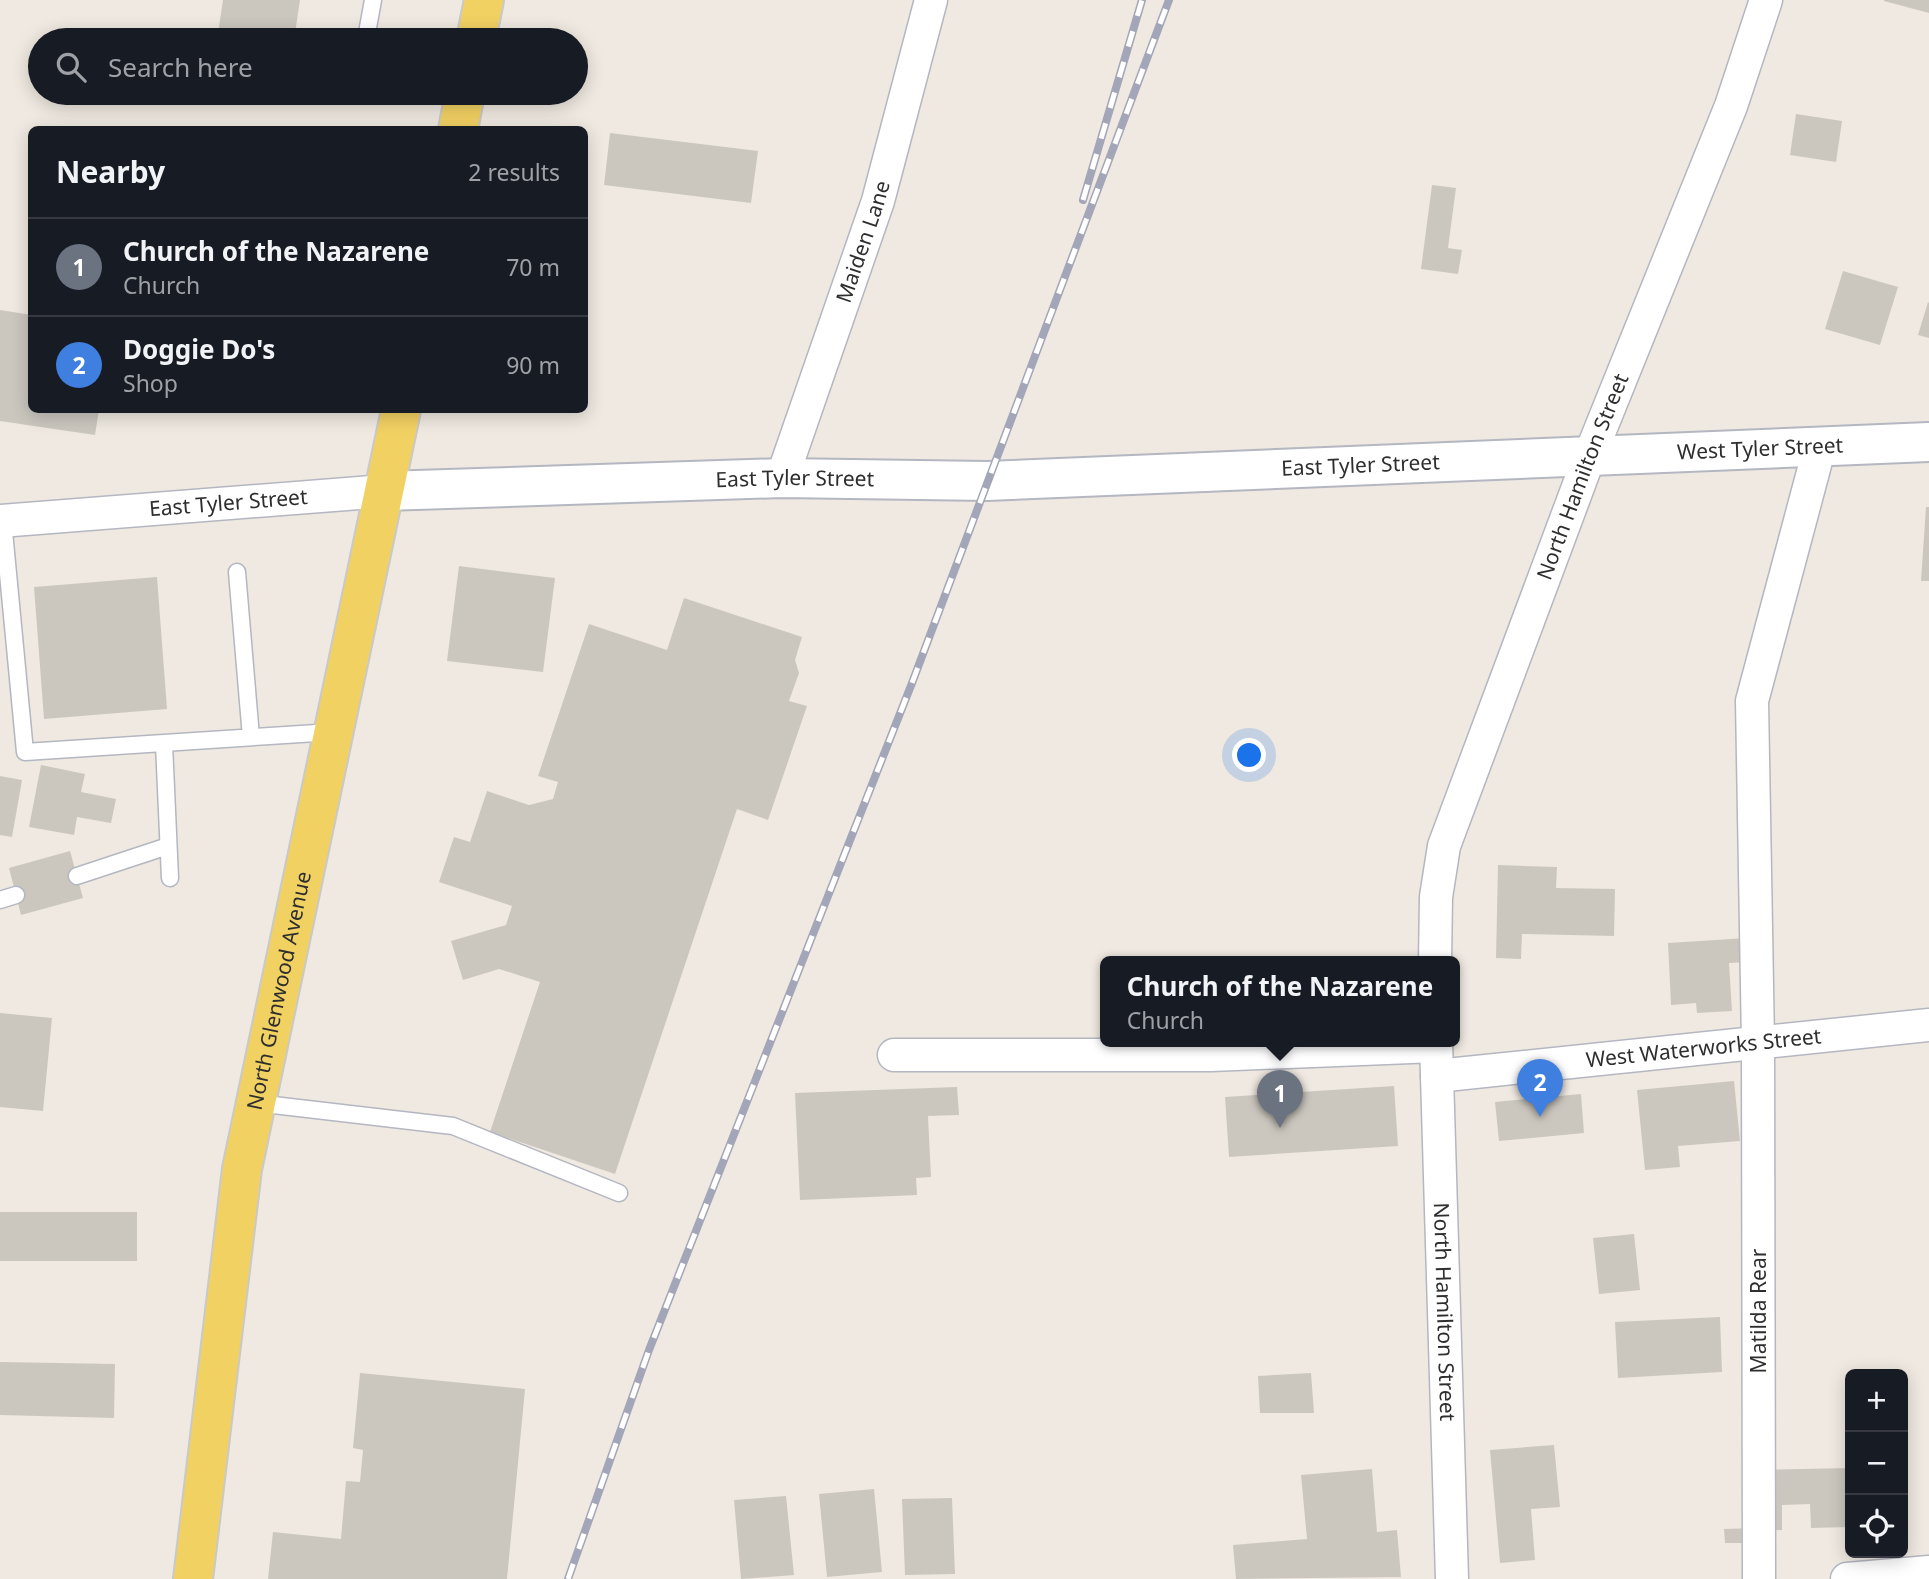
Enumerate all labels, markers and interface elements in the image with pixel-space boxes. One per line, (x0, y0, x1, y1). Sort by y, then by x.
search box (28, 28, 588, 105)
icon: search (52, 48, 90, 86)
text: Search here (108, 49, 253, 85)
text: Nearby (56, 151, 165, 192)
text: 2 results (468, 156, 560, 188)
street label: Maiden Lane (829, 177, 896, 306)
text: Church of the Nazarene (123, 233, 429, 269)
text: 1 (72, 251, 86, 283)
text: 70 m (506, 251, 560, 283)
text: Church (123, 269, 200, 301)
text: Doggie Do's (123, 331, 275, 367)
text: 2 (72, 349, 86, 381)
text: 90 m (506, 349, 560, 381)
text: Shop (123, 367, 178, 399)
street label: North Hamilton Street (1530, 369, 1635, 584)
street label: West Tyler Street (1676, 431, 1844, 465)
street label: East Tyler Street (1281, 447, 1441, 482)
street label: East Tyler Street (715, 463, 875, 493)
street label: East Tyler Street (148, 482, 309, 522)
your location (1232, 738, 1266, 772)
street label: North Glenwood Avenue (240, 869, 317, 1112)
popup (1100, 956, 1460, 1047)
text: Church of the Nazarene (1127, 968, 1433, 1004)
text: Church (1127, 1004, 1204, 1036)
street label: West Waterworks Street (1584, 1021, 1823, 1073)
pin: 2 (1517, 1059, 1563, 1117)
pin: 1 (1257, 1070, 1303, 1128)
street label: North Hamilton Street (1428, 1202, 1462, 1422)
street label: Matilda Rear (1744, 1248, 1772, 1373)
map controls (1845, 1369, 1908, 1558)
button: + (1845, 1369, 1908, 1432)
button: − (1845, 1432, 1908, 1495)
button: locate (1845, 1495, 1908, 1558)

